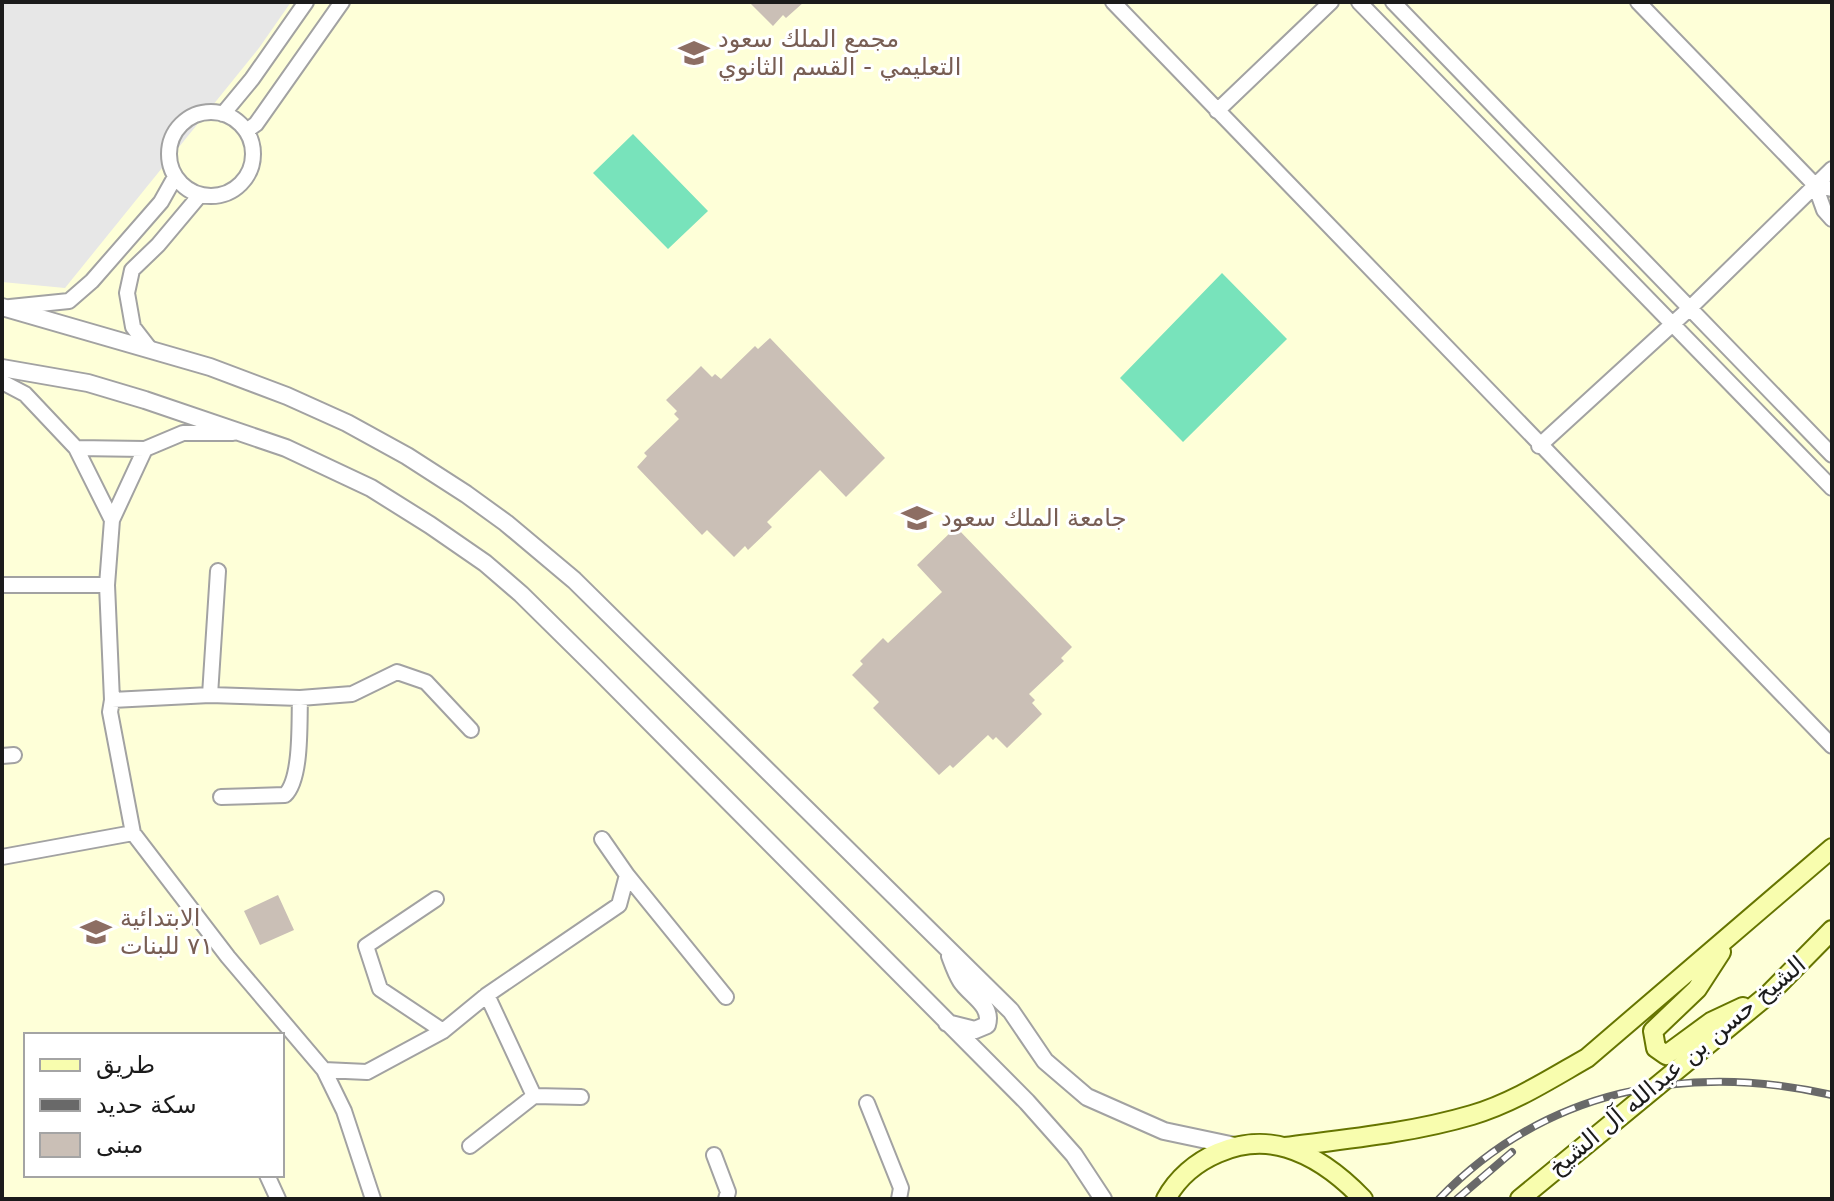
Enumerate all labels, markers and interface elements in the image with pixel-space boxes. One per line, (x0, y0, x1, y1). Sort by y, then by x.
place label: مجمع الملك سعود التعليمي - القسم الثانوي (718, 25, 961, 81)
school or university icon: مجمع الملك سعود التعليمي - القسم الثانوي (677, 36, 711, 70)
school or university icon: جامعة الملك سعود (900, 501, 934, 535)
place label: جامعة الملك سعود (941, 504, 1127, 532)
place label: الابتدائية ٧١ للبنات (120, 904, 213, 960)
school or university icon: الابتدائية ٧١ للبنات (79, 915, 113, 949)
street label: الشيخ حسن بن عبدالله آل الشيخ (1542, 949, 1811, 1182)
legend (24, 1033, 284, 1177)
text: طريق (96, 1051, 155, 1079)
text: سكة حديد (96, 1091, 197, 1119)
text: مبنى (96, 1131, 143, 1159)

